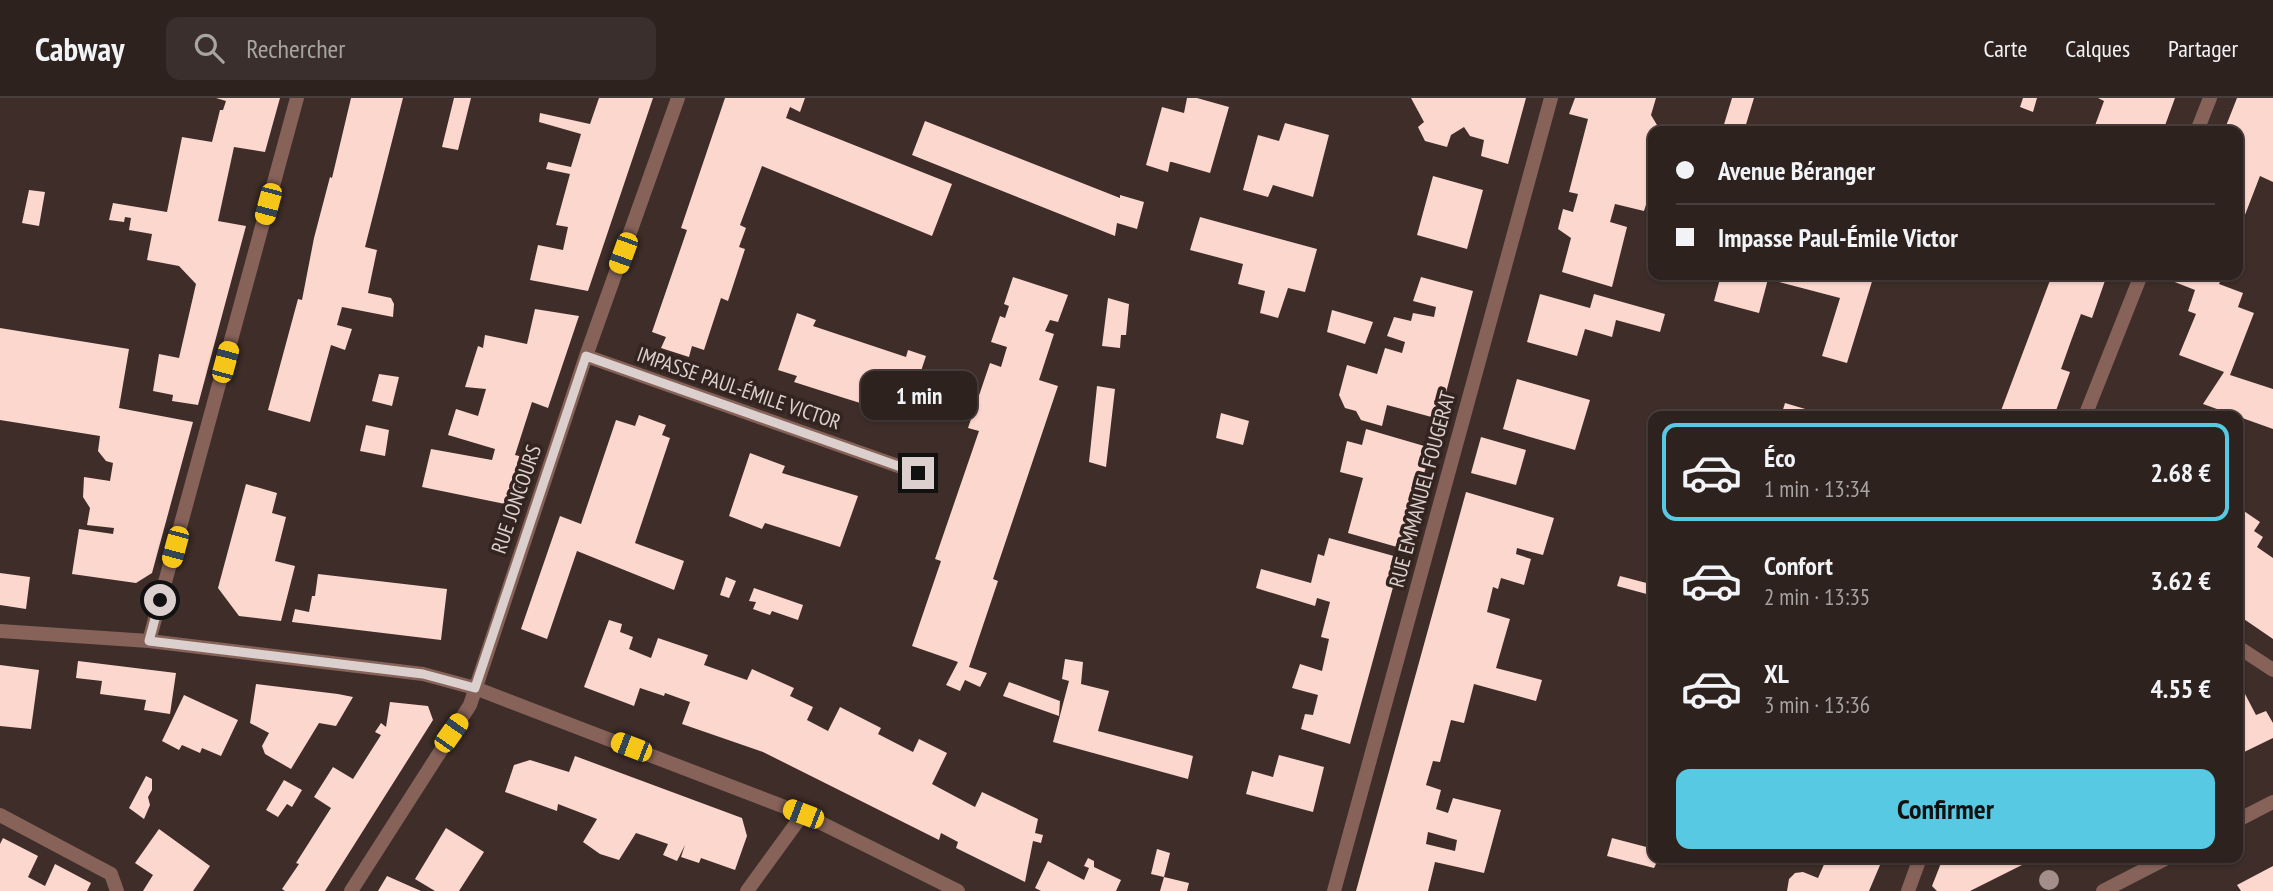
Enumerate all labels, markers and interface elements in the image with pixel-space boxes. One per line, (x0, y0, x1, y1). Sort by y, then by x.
search box (166, 17, 656, 80)
text: Cabway (35, 27, 124, 70)
icon: search (190, 29, 228, 67)
text: Rechercher (246, 32, 345, 65)
text: Carte (1984, 33, 2027, 64)
text: Calques (2065, 33, 2130, 64)
text: Partager (2168, 33, 2238, 64)
text: Avenue Béranger (1718, 154, 1875, 187)
car (253, 181, 284, 227)
text: Impasse Paul-Émile Victor (1718, 221, 1958, 254)
car (606, 230, 641, 276)
car (210, 339, 241, 385)
street label: IMPASSE PAUL-ÉMILE VICTOR (634, 340, 844, 436)
callout: 1 min (860, 372, 976, 420)
text: 1 min (896, 381, 942, 410)
street label: RUE EMMANUEL FOUGERAT (1383, 387, 1461, 590)
street label: RUE JONCOURS (485, 441, 547, 557)
icon: car (1680, 441, 1743, 504)
text: Éco (1764, 441, 1796, 474)
text: 2.68 € (2150, 456, 2211, 489)
route end (902, 457, 934, 489)
text: 1 min · 13:34 (1764, 474, 1870, 503)
car (160, 524, 191, 570)
icon: car (1680, 549, 1743, 612)
text: Confort (1764, 549, 1833, 582)
text: 3.62 € (2150, 564, 2211, 597)
text: 2 min · 13:35 (1764, 582, 1870, 611)
route start (144, 584, 176, 616)
icon: car (1680, 657, 1743, 720)
text: XL (1764, 657, 1789, 690)
text: 4.55 € (2150, 672, 2211, 705)
text: 3 min · 13:36 (1764, 690, 1870, 719)
car (431, 710, 472, 756)
car (608, 730, 655, 764)
button: Confirmer (1676, 769, 2215, 849)
car (780, 797, 827, 831)

